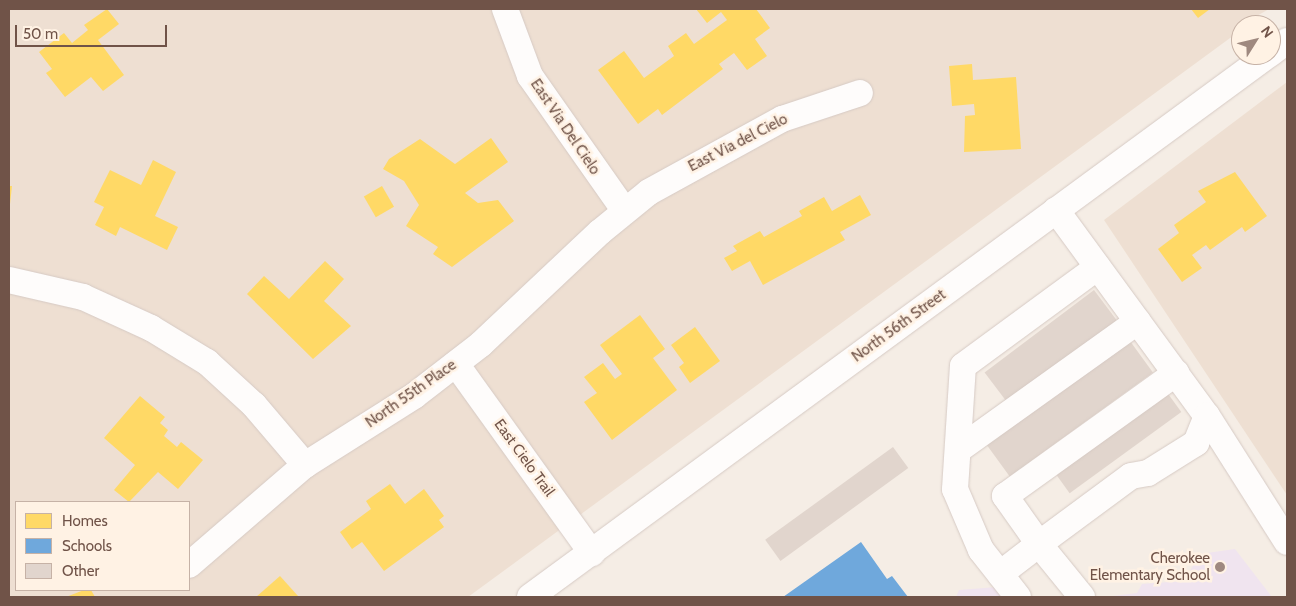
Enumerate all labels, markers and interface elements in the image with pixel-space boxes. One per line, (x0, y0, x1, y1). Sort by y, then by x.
scale bar (18, 15, 170, 47)
north arrow (1231, 15, 1281, 65)
text: N (1257, 22, 1278, 41)
text: 50 m (23, 25, 58, 43)
street label: East Via Del Cielo (526, 76, 604, 178)
street label: East Via del Cielo (685, 110, 791, 176)
street label: North 56th Street (849, 286, 949, 366)
street label: North 55th Place (362, 356, 460, 432)
street label: East Cielo Trail (490, 416, 558, 500)
legend (15, 501, 190, 591)
text: Homes (62, 512, 108, 530)
text: Schools (62, 537, 112, 555)
place label: Cherokee Elementary School (1090, 549, 1210, 584)
marker: Cherokee Elementary School (1214, 561, 1226, 573)
text: Other (62, 562, 99, 580)

